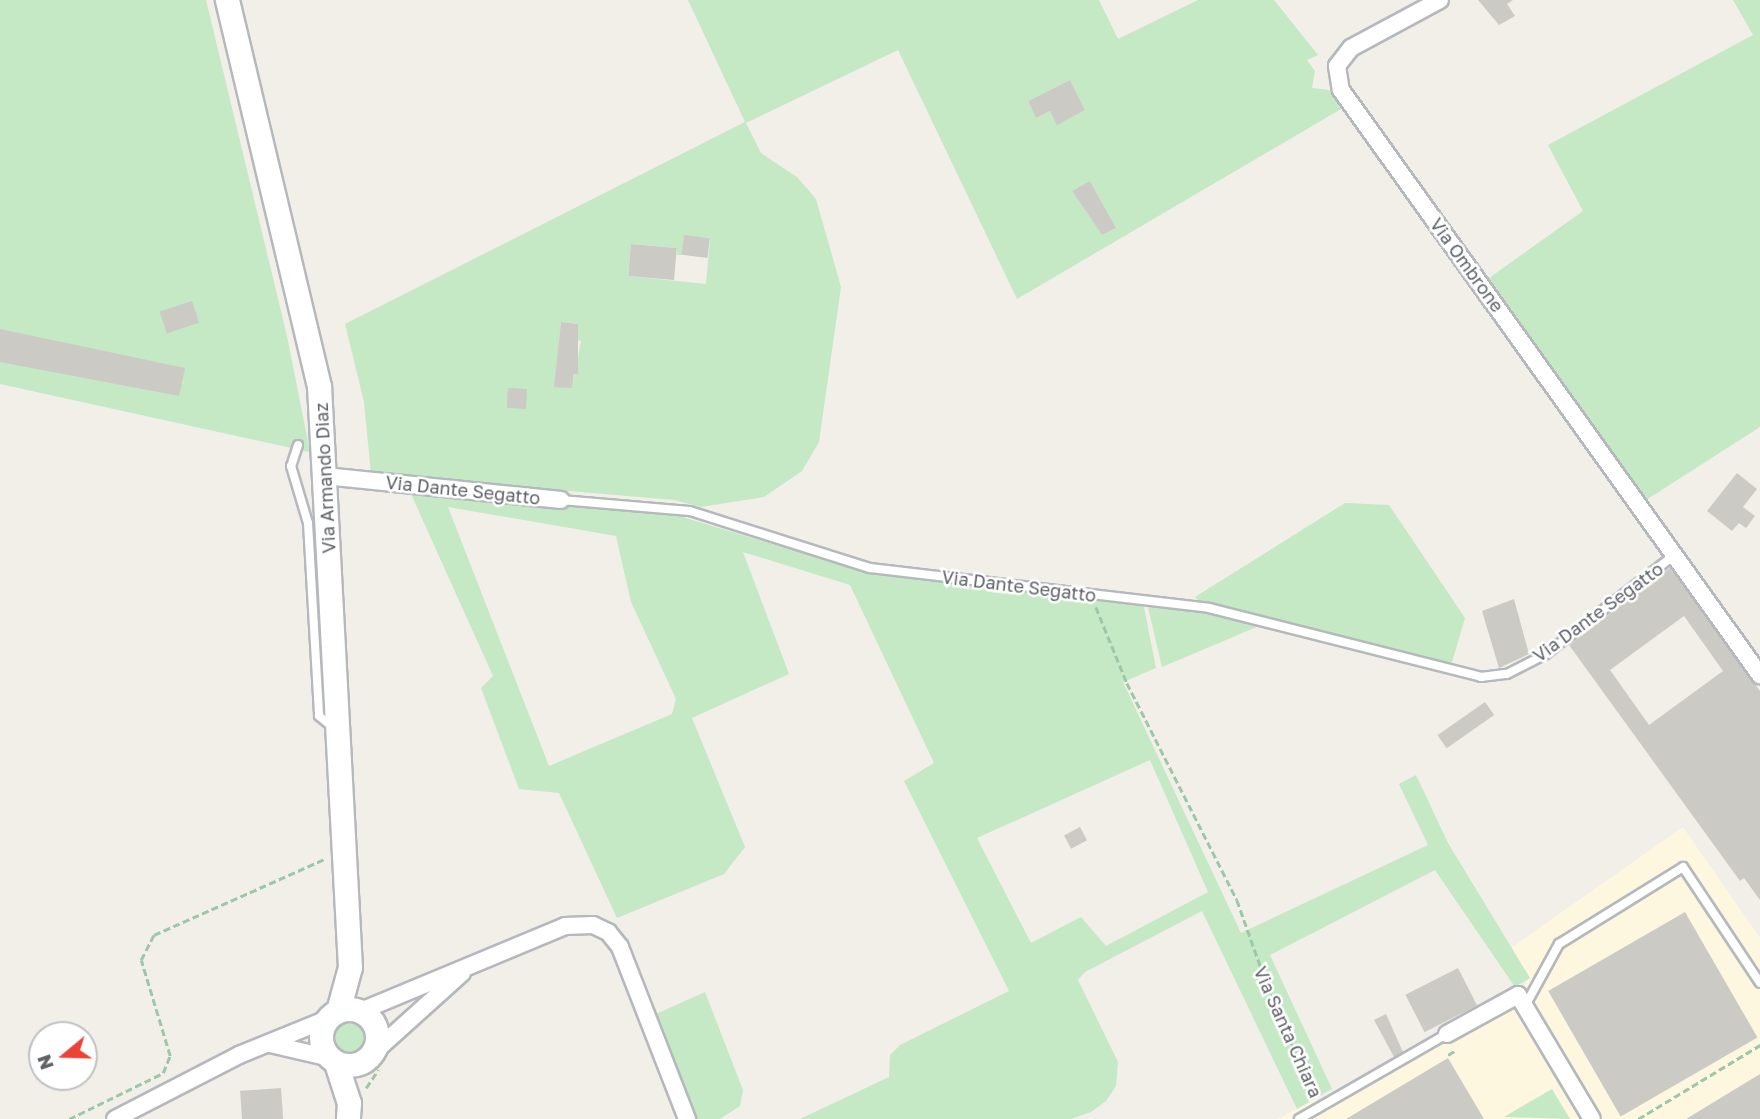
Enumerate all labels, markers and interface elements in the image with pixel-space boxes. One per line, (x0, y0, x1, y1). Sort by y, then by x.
street label: Via Ombrone (1426, 214, 1508, 316)
street label: Via Armando Diaz (310, 402, 340, 554)
street label: Via Dante Segatto (385, 471, 541, 509)
street label: Via Dante Segatto (1529, 558, 1667, 666)
street label: Via Dante Segatto (941, 566, 1097, 606)
street label: Via Santa Chiara (1249, 963, 1327, 1101)
north arrow (28, 1021, 98, 1091)
text: N (31, 1052, 58, 1073)

